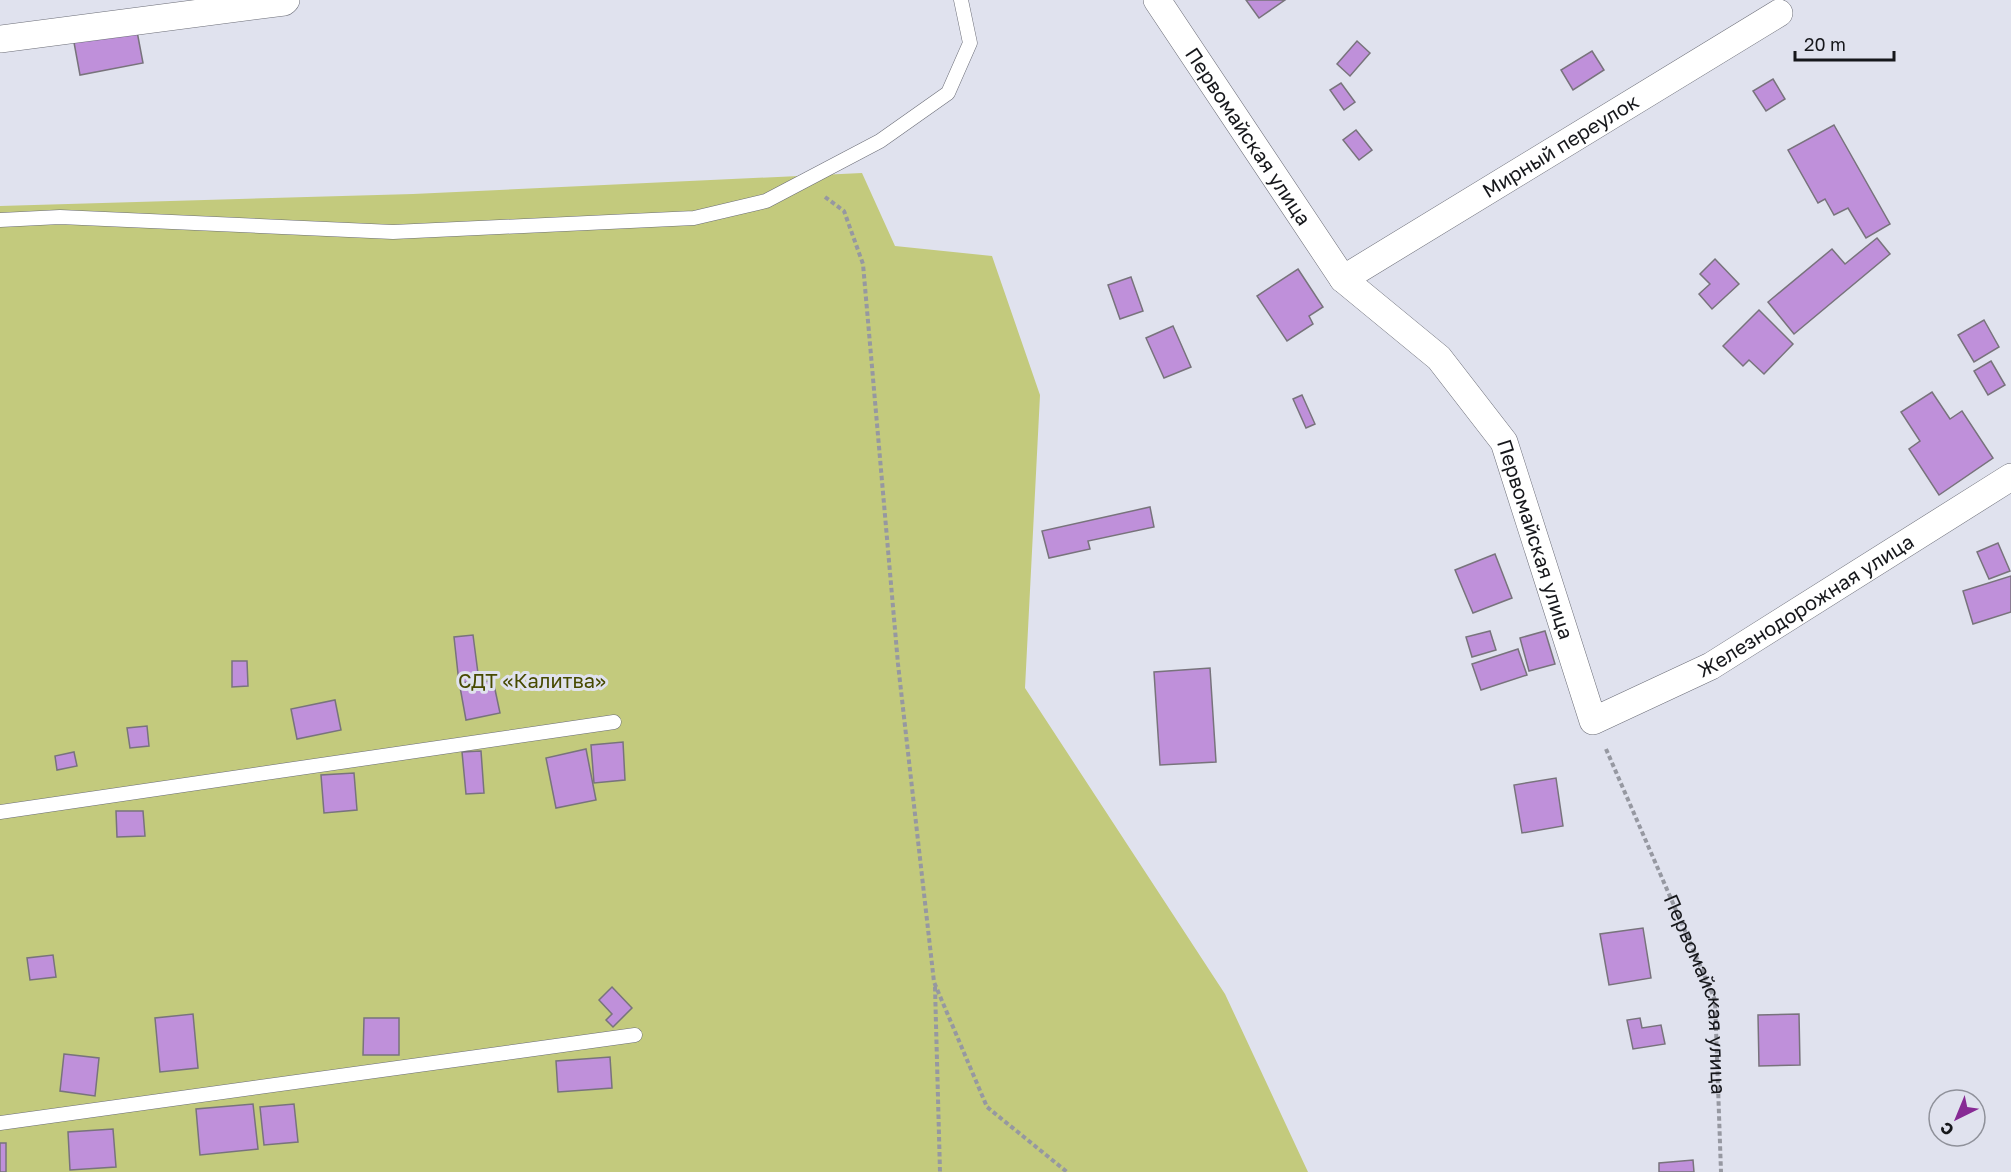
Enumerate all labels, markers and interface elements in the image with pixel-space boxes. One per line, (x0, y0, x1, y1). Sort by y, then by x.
scale bar (1795, 24, 1894, 62)
text: 20 m (1804, 33, 1846, 55)
street label: Первомайская улица (1181, 42, 1317, 229)
street label: Мирный переулок (1478, 89, 1643, 202)
street label: Первомайская улица (1493, 436, 1579, 642)
street label: Железнодорожная улица (1694, 528, 1918, 682)
park label: СДТ «Калитва» (458, 668, 606, 692)
street label: Первомайская улица (1659, 890, 1731, 1095)
north arrow (1927, 1088, 1987, 1148)
text: С (1936, 1118, 1958, 1140)

